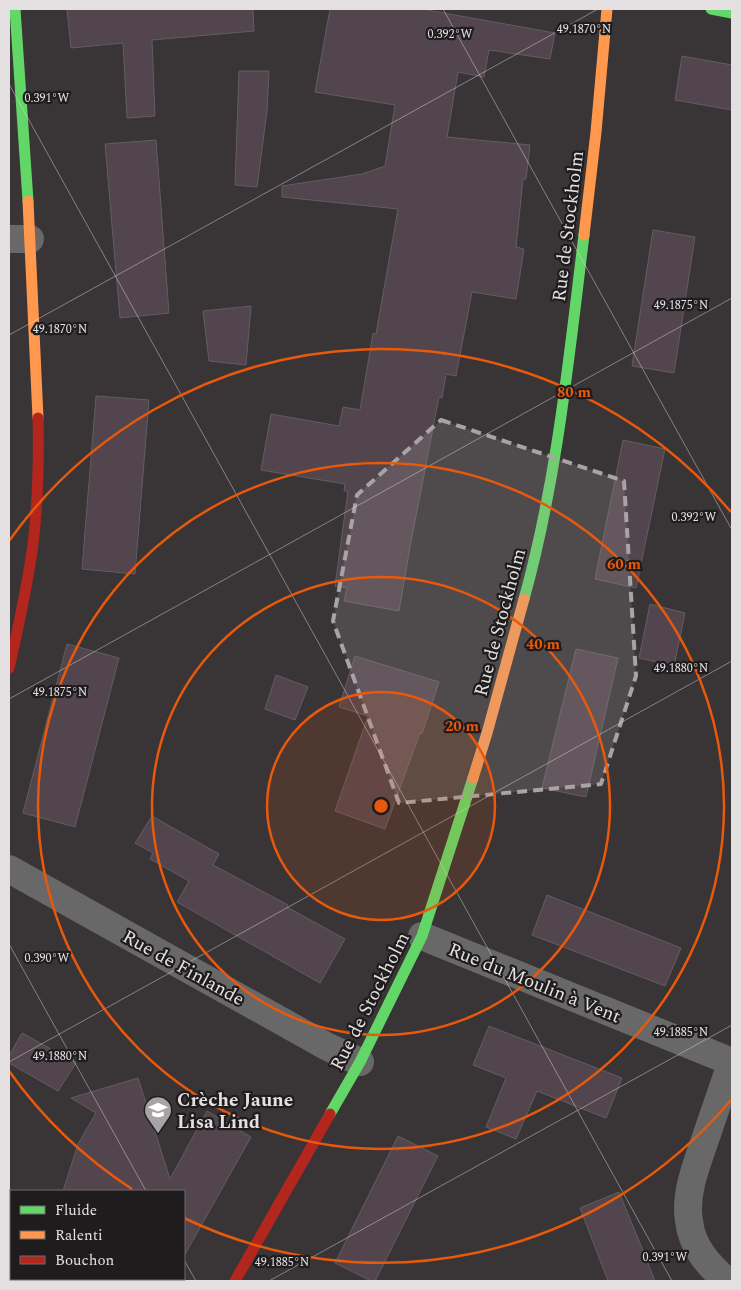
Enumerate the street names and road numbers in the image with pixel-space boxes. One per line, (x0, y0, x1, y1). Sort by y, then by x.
street label: Rue de Stockholm (545, 149, 592, 303)
street label: Rue de Stockholm (467, 545, 534, 699)
street label: Rue de Finlande (117, 923, 250, 1014)
street label: Rue de Stockholm (323, 927, 418, 1076)
street label: Rue du Moulin à Vent (444, 936, 625, 1031)

